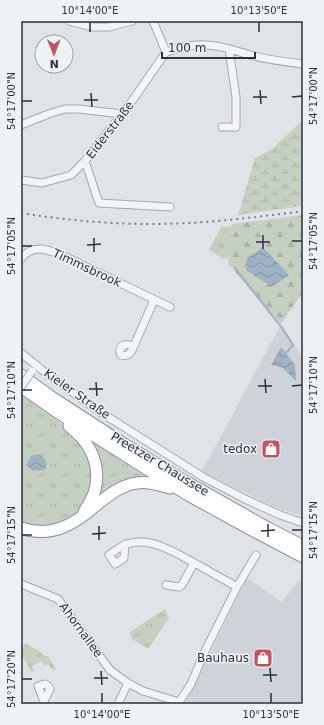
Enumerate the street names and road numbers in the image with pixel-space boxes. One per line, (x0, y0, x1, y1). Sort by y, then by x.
street label: Eiderstraße (83, 98, 137, 162)
street label: Timmsbrook (50, 246, 123, 290)
street label: Kieler Straße (41, 366, 113, 422)
street label: Preetzer Chaussee (108, 429, 212, 499)
street label: Ahornallee (56, 600, 106, 660)

